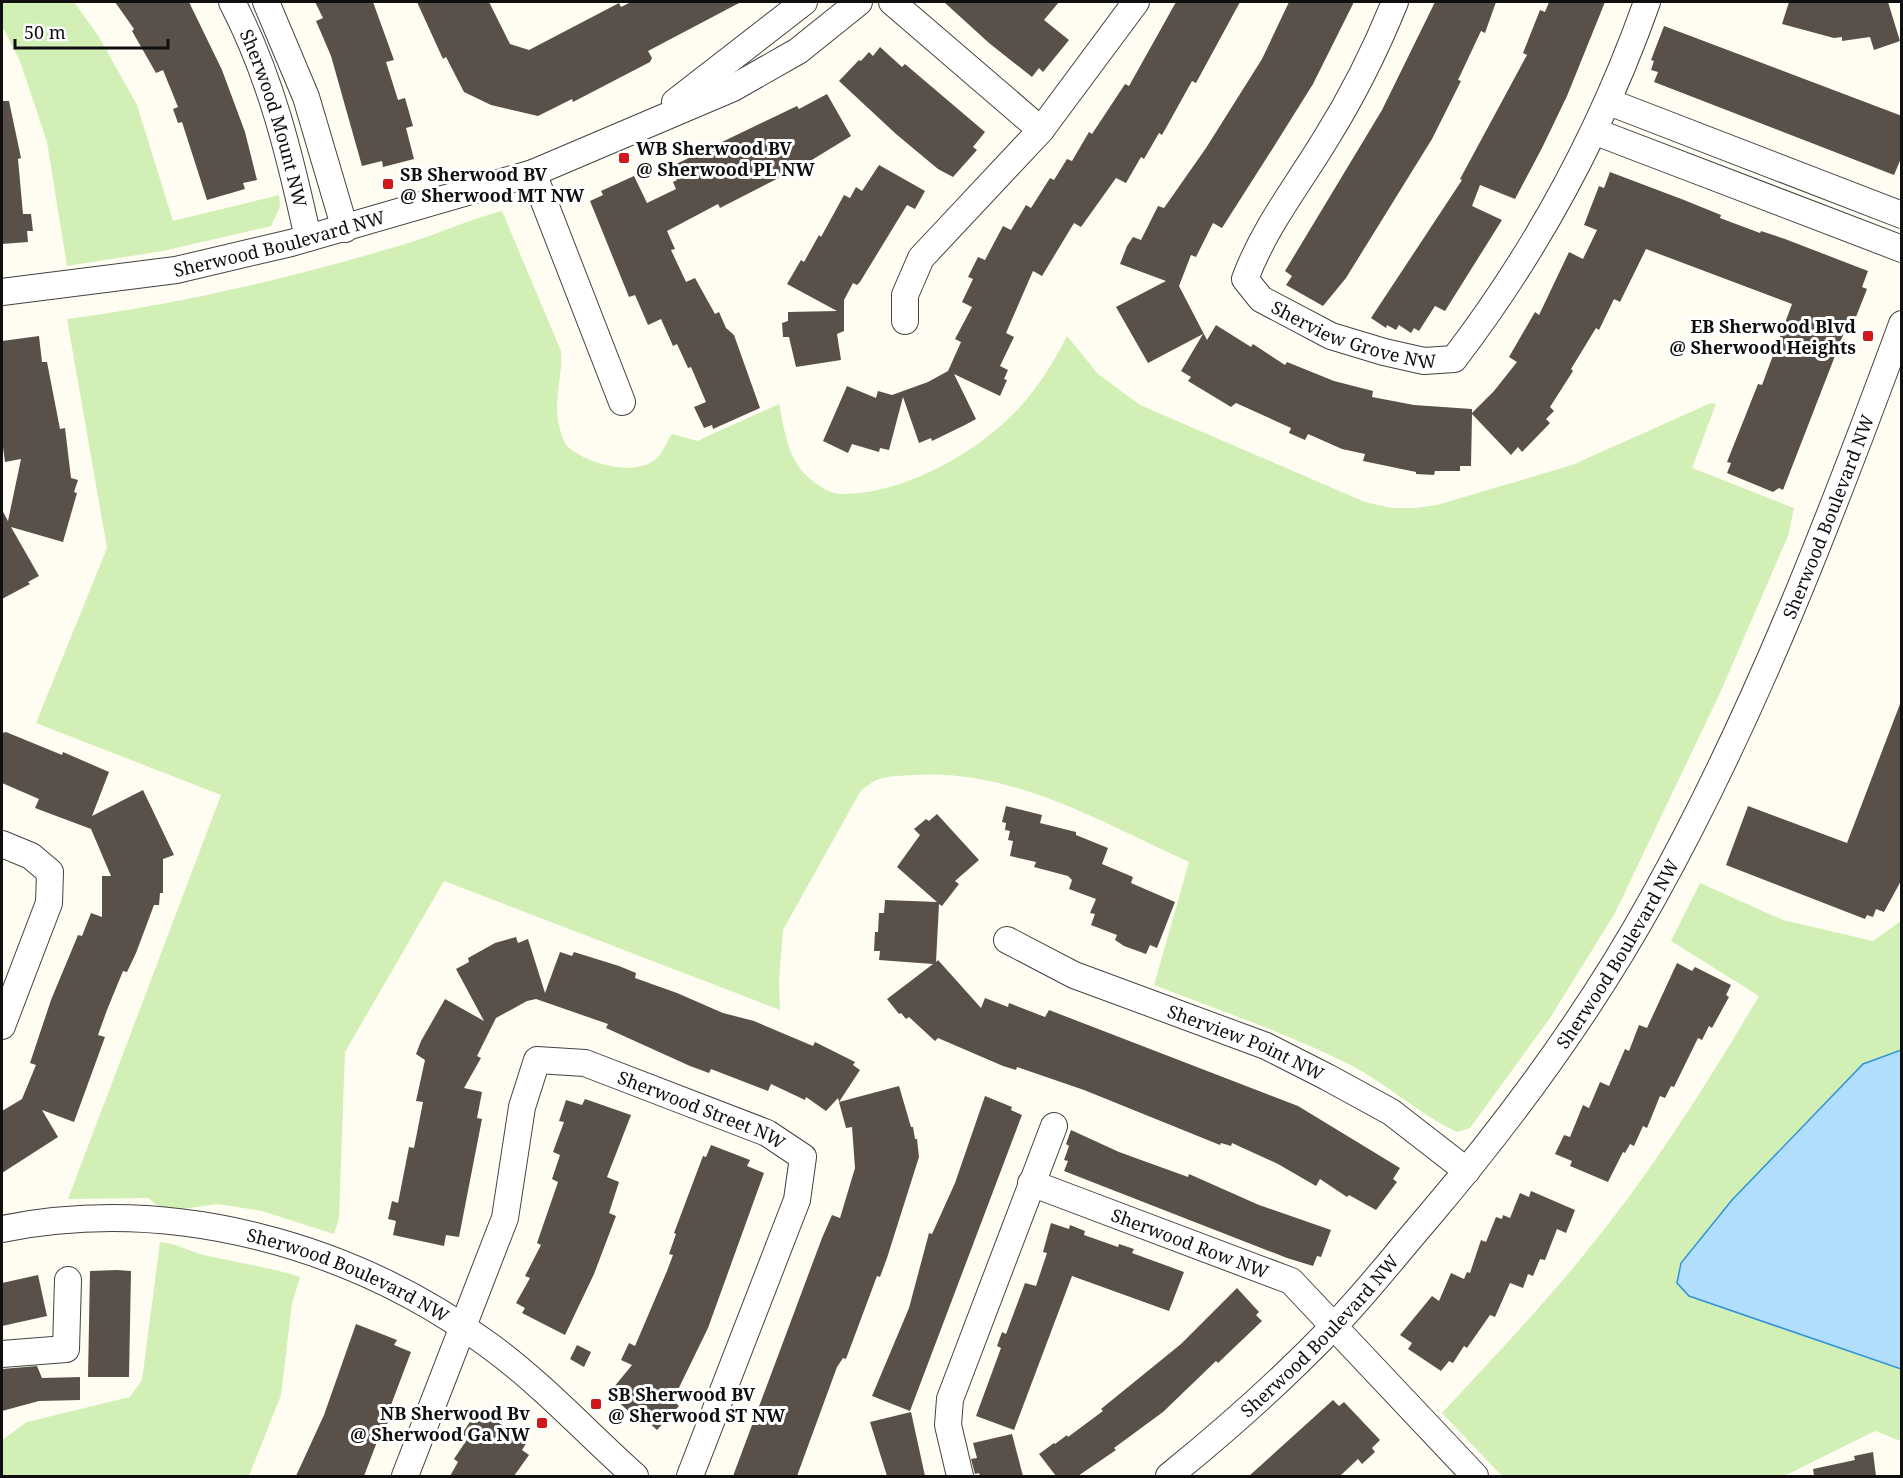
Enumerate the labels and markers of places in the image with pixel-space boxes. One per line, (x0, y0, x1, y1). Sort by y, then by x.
place label: WB Sherwood BV @ Sherwood PL NW (636, 136, 815, 181)
marker: WB Sherwood BV @ Sherwood PL NW (617, 151, 631, 165)
place label: SB Sherwood BV @ Sherwood MT NW (400, 162, 585, 207)
marker: SB Sherwood BV @ Sherwood MT NW (381, 177, 395, 191)
place label: EB Sherwood Blvd @ Sherwood Heights (1669, 314, 1856, 359)
marker: EB Sherwood Blvd @ Sherwood Heights (1861, 329, 1875, 343)
place label: SB Sherwood BV @ Sherwood ST NW (608, 1382, 786, 1427)
marker: SB Sherwood BV @ Sherwood ST NW (589, 1397, 603, 1411)
place label: NB Sherwood Bv @ Sherwood Ga NW (350, 1401, 531, 1446)
marker: NB Sherwood Bv @ Sherwood Ga NW (535, 1416, 549, 1430)

